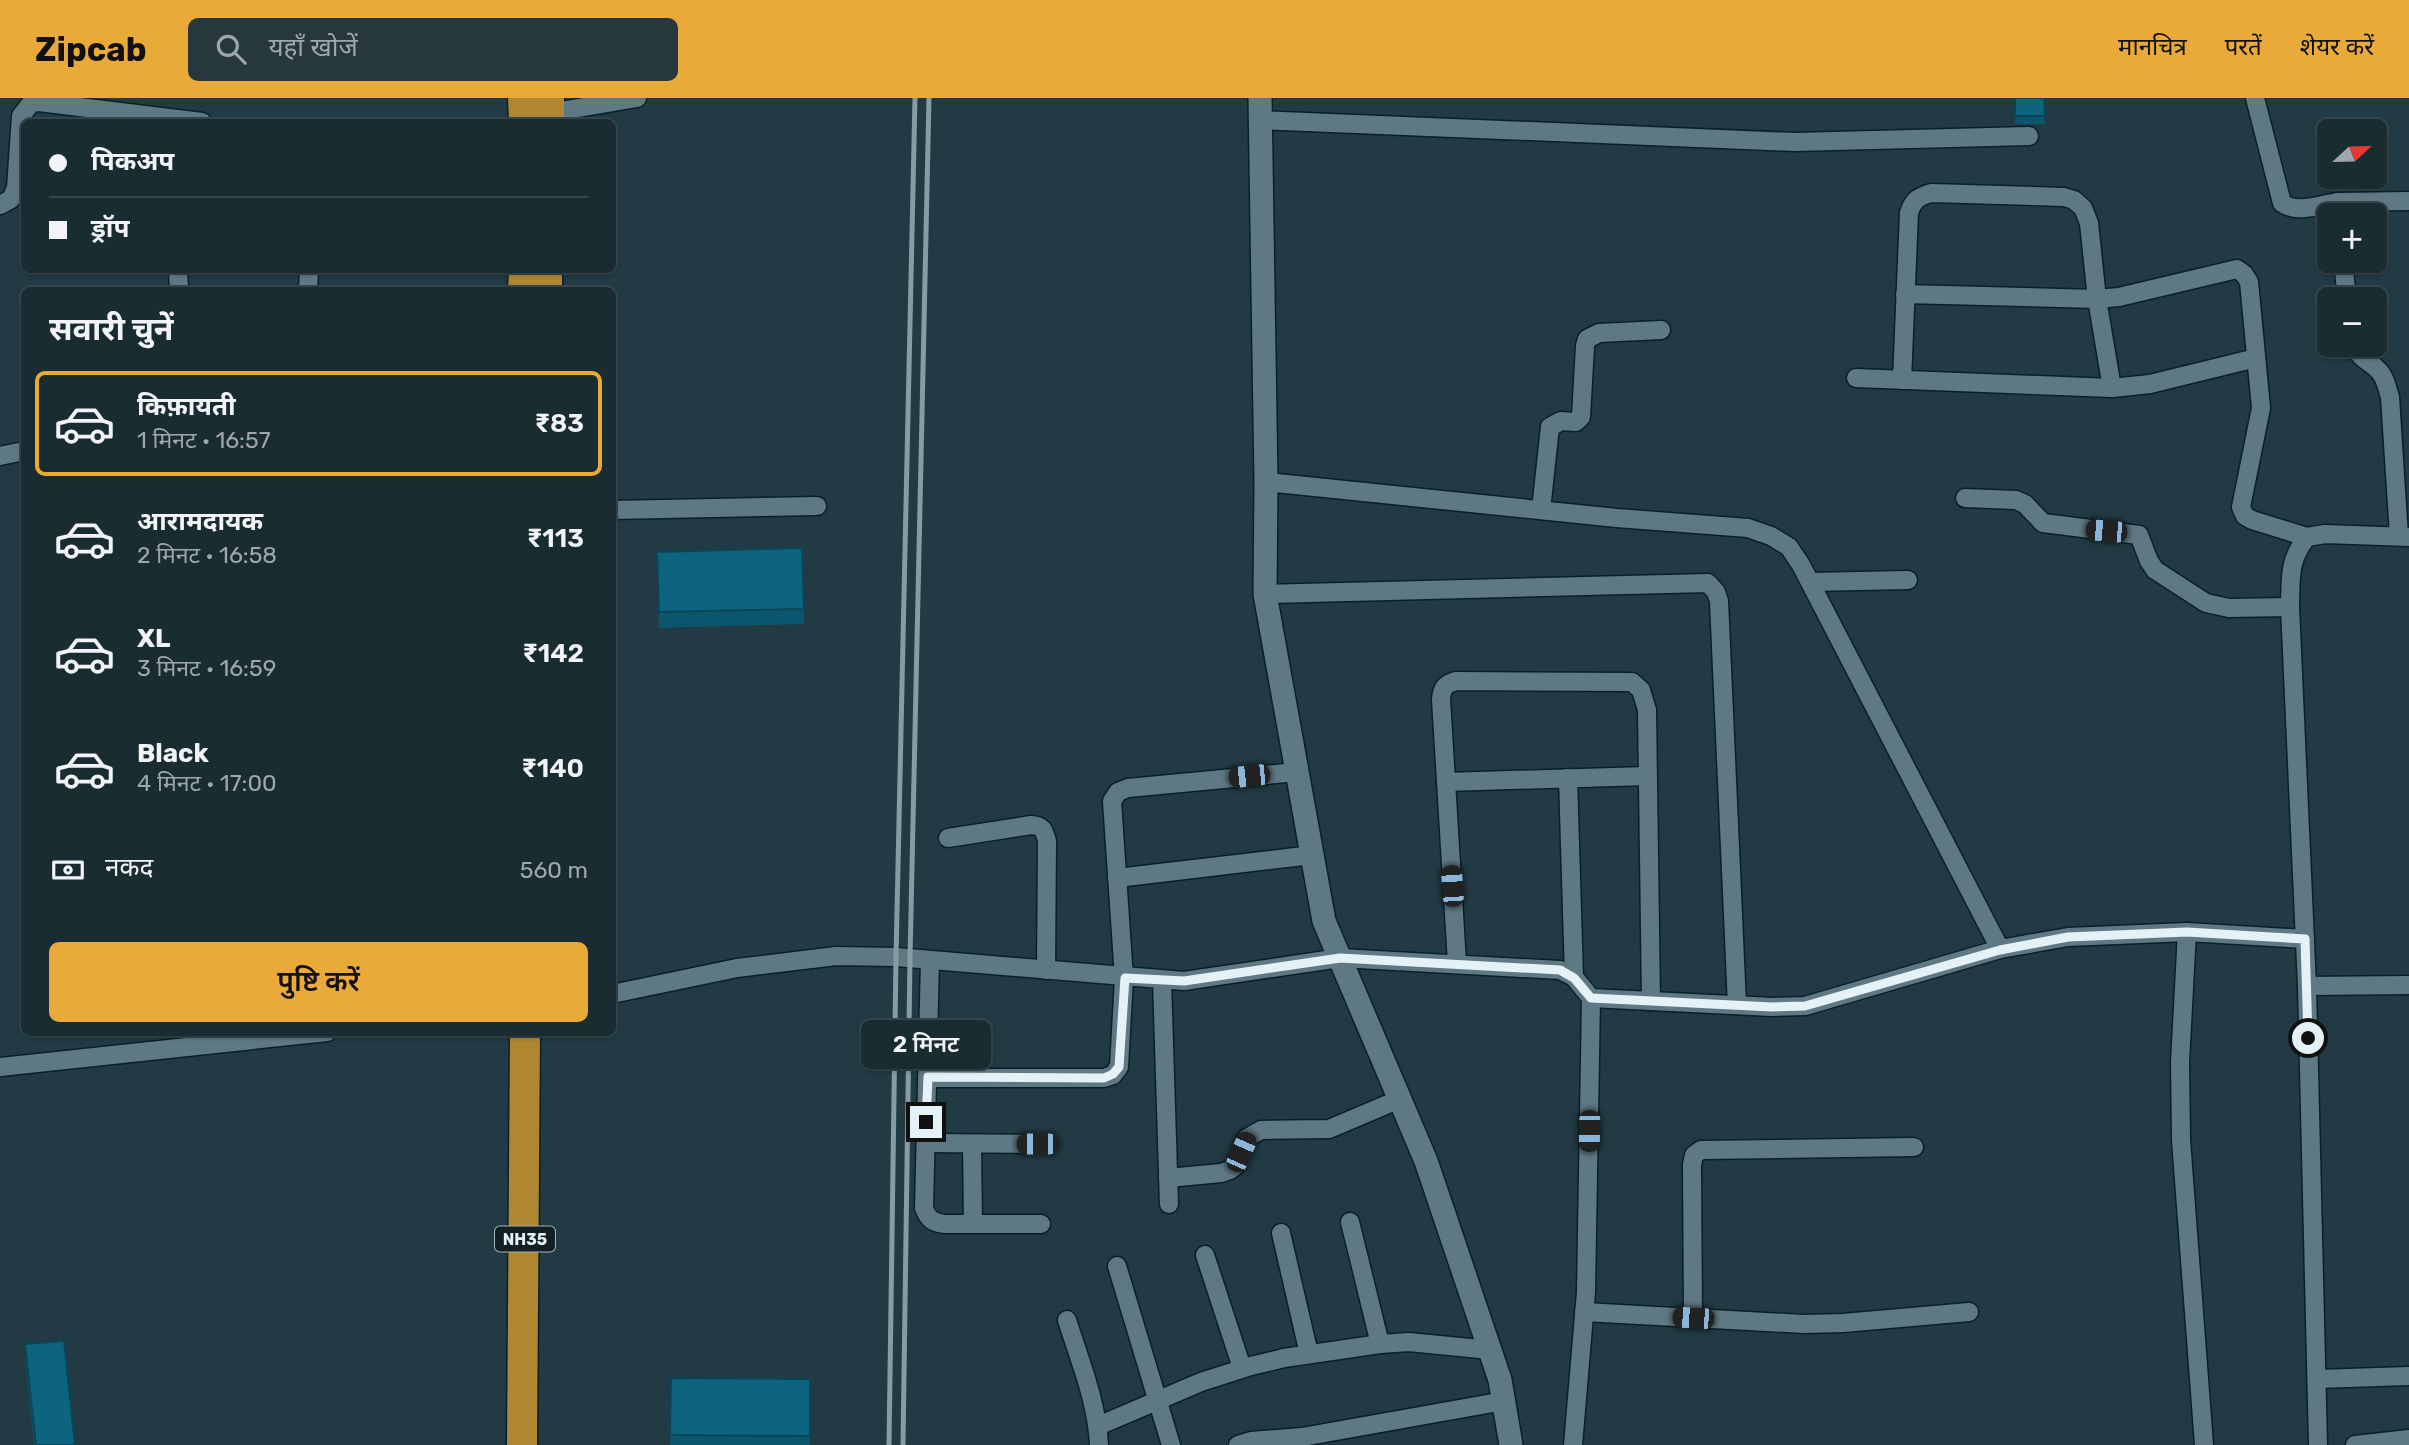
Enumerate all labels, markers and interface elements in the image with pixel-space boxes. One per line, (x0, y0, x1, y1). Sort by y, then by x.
search box (188, 18, 678, 81)
text: Zipcab (35, 30, 146, 69)
icon: search (212, 30, 250, 68)
text: यहाँ खोजें (268, 32, 358, 63)
text: मानचित्र (2118, 33, 2187, 61)
text: परतें (2225, 33, 2262, 61)
text: शेयर करें (2300, 33, 2374, 61)
north arrow (2317, 119, 2387, 189)
map controls (2317, 119, 2387, 357)
text: पिकअप (91, 146, 174, 177)
button: + (2317, 203, 2387, 273)
text: ड्रॉप (91, 213, 129, 244)
button: − (2317, 287, 2387, 357)
text: सवारी चुनें (49, 310, 174, 348)
text: किफ़ायती (137, 391, 236, 422)
icon: car (53, 392, 116, 455)
text: ₹83 (534, 408, 584, 439)
text: 1 मिनट · 16:57 (137, 426, 270, 454)
text: आरामदायक (137, 506, 263, 537)
icon: car (53, 507, 116, 570)
car (2085, 519, 2128, 543)
text: ₹113 (527, 523, 584, 554)
text: 2 मिनट · 16:58 (137, 541, 277, 569)
icon: car (53, 622, 116, 685)
text: XL (137, 623, 170, 654)
text: ₹142 (522, 638, 584, 669)
text: 3 मिनट · 16:59 (137, 654, 276, 682)
icon: car (53, 737, 116, 800)
text: Black (137, 738, 209, 769)
text: ₹140 (521, 753, 584, 784)
car (1228, 763, 1271, 789)
text: 4 मिनट · 17:00 (137, 769, 277, 797)
icon: cash (49, 851, 87, 889)
text: नकद (105, 852, 153, 883)
text: 560 m (520, 856, 588, 884)
car (1441, 864, 1464, 908)
button: पुष्टि करें (49, 942, 588, 1022)
callout: 2 मिनट (861, 1020, 991, 1070)
route start (2292, 1022, 2324, 1054)
text: 2 मिनट (893, 1030, 959, 1058)
route end (910, 1106, 942, 1138)
car (1579, 1110, 1600, 1152)
car (1223, 1129, 1260, 1175)
car (1017, 1134, 1059, 1155)
road number: NH35 (495, 1226, 555, 1252)
car (1672, 1306, 1715, 1330)

